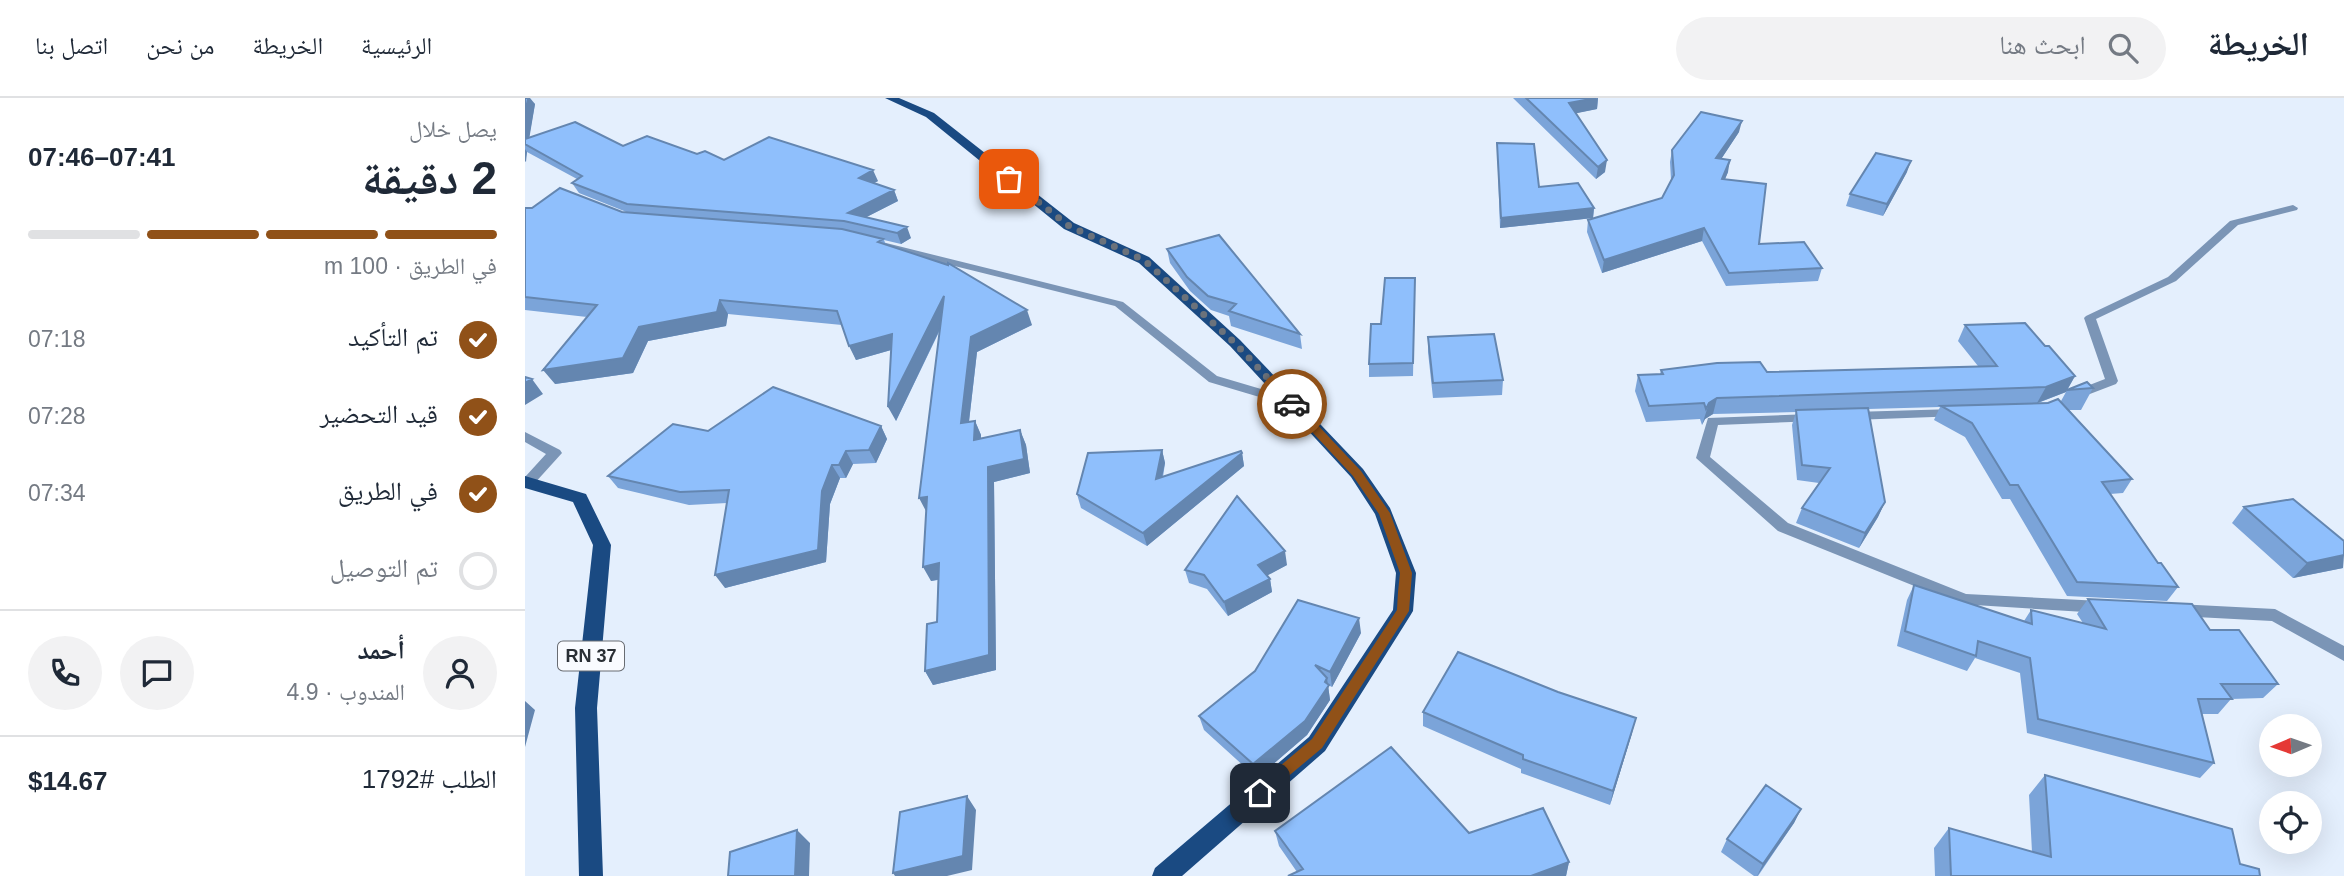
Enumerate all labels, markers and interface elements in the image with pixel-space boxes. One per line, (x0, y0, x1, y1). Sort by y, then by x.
search box (1676, 17, 2166, 80)
text: الخريطة (2208, 25, 2309, 62)
icon: search (2104, 29, 2142, 67)
text: ابحث هنا (1999, 30, 2086, 60)
text: اتصل بنا (35, 32, 108, 59)
text: من نحن (146, 32, 214, 59)
text: الخريطة (252, 32, 323, 59)
text: الرئيسية (361, 32, 432, 59)
text: يصل خلال (409, 116, 497, 142)
text: 07:41–07:46 (28, 142, 175, 172)
pin (979, 149, 1039, 209)
text: 2 دقيقة (362, 152, 497, 204)
icon: bag (990, 160, 1028, 198)
text: في الطريق · 100 m (324, 253, 497, 279)
icon: check (459, 321, 497, 359)
text: تم التأكيد (348, 322, 438, 352)
text: 07:18 (28, 326, 86, 352)
courier (1257, 369, 1327, 439)
icon: car (1273, 385, 1311, 423)
icon: check (459, 398, 497, 436)
text: قيد التحضير (320, 399, 438, 429)
text: 07:28 (28, 403, 86, 429)
icon: check (459, 475, 497, 513)
text: في الطريق (338, 476, 438, 506)
text: 07:34 (28, 480, 86, 506)
text: تم التوصيل (330, 553, 438, 583)
text: أحمد (357, 635, 405, 665)
button: phone (28, 636, 102, 710)
button: chat (120, 636, 194, 710)
button: person (423, 636, 497, 710)
road number: RN 37 (558, 642, 624, 670)
text: المندوب · 4.9 (287, 679, 405, 705)
north arrow (2259, 714, 2322, 777)
map controls (2259, 714, 2322, 854)
pin (1230, 763, 1290, 823)
text: الطلب #1792 (362, 764, 497, 794)
text: $14.67 (28, 766, 108, 796)
icon: home (1241, 774, 1279, 812)
button: locate (2259, 791, 2322, 854)

